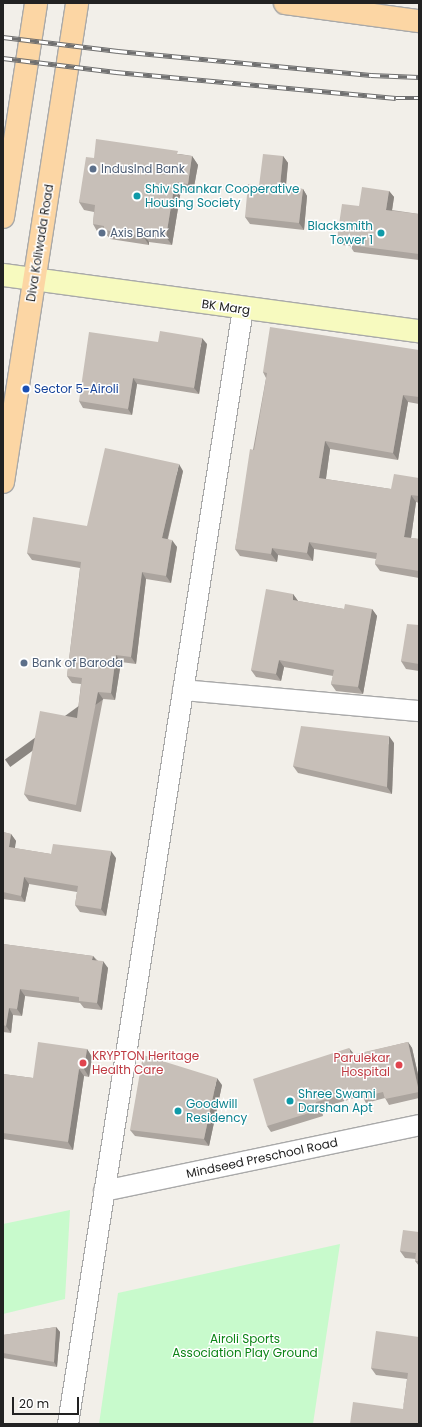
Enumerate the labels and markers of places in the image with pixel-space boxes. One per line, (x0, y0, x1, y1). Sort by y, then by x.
place label: IndusInd Bank (101, 162, 185, 176)
marker: IndusInd Bank (88, 164, 98, 174)
place label: Shiv Shankar Cooperative Housing Society (145, 182, 299, 210)
marker: Shiv Shankar Cooperative Housing Society (132, 191, 142, 201)
place label: Blacksmith Tower 1 (307, 219, 373, 247)
place label: Axis Bank (110, 226, 166, 240)
marker: Axis Bank (97, 228, 107, 238)
marker: Blacksmith Tower 1 (376, 228, 386, 238)
place label: Sector 5-Airoli (34, 382, 119, 396)
marker: Sector 5-Airoli (21, 384, 31, 394)
place label: Bank of Baroda (32, 656, 123, 670)
marker: Bank of Baroda (19, 658, 29, 668)
place label: KRYPTON Heritage Health Care (92, 1049, 199, 1077)
place label: Parulekar Hospital (334, 1051, 390, 1079)
marker: KRYPTON Heritage Health Care (77, 1057, 89, 1069)
marker: Parulekar Hospital (393, 1059, 405, 1071)
place label: Shree Swami Darshan Apt (298, 1087, 376, 1115)
marker: Shree Swami Darshan Apt (285, 1096, 295, 1106)
place label: Goodwill Residency (186, 1097, 247, 1125)
marker: Goodwill Residency (173, 1106, 183, 1116)

